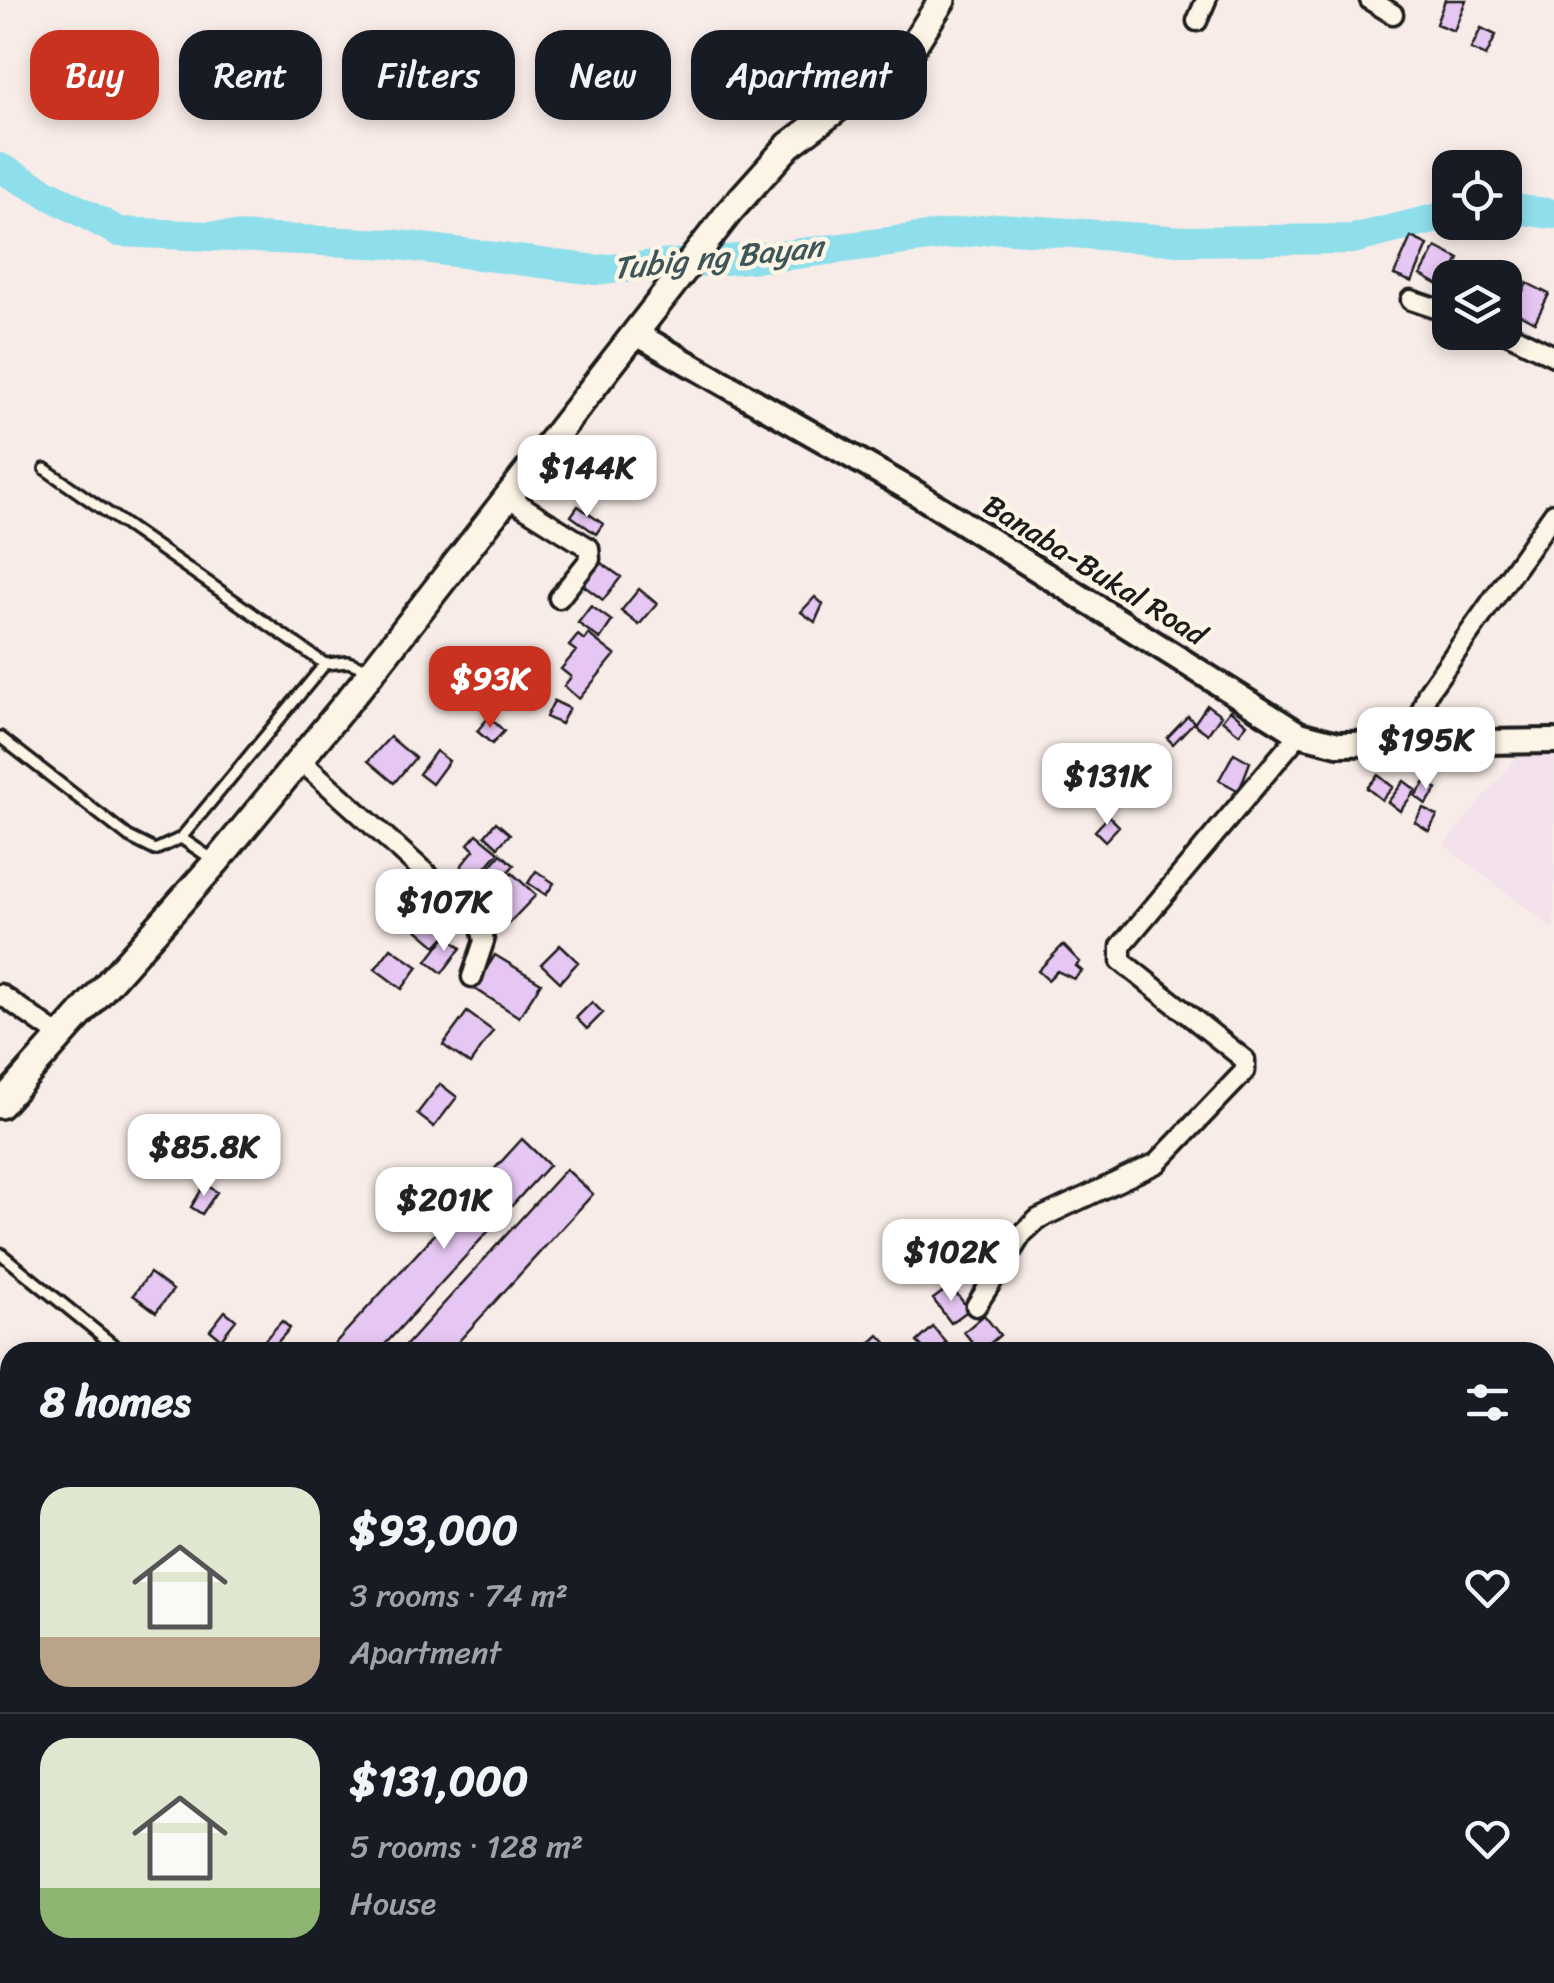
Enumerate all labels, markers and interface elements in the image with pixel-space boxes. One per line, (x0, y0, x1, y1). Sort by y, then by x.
chip: Buy (30, 30, 159, 120)
chip: Rent (179, 30, 322, 120)
chip: Filters (342, 30, 515, 120)
chip: New (535, 30, 671, 120)
chip: Apartment (691, 30, 927, 120)
map controls (1432, 150, 1522, 350)
button: locate (1432, 150, 1522, 240)
water label: Tubig ng Bayan (610, 218, 830, 297)
button: layers (1432, 260, 1522, 350)
pin: $144K (517, 435, 657, 520)
text: $144K (540, 439, 634, 496)
street label: Banaba-Bukal Road (972, 479, 1220, 662)
pin: $93K (431, 646, 549, 731)
text: $93K (451, 650, 529, 707)
pin: $195K (1356, 707, 1496, 792)
text: $195K (1379, 711, 1473, 768)
pin: $131K (1037, 743, 1177, 828)
text: $131K (1064, 747, 1150, 804)
pin: $107K (374, 869, 514, 954)
text: $107K (397, 873, 491, 930)
pin: $85.8K (123, 1114, 285, 1199)
text: $85.8K (150, 1118, 258, 1175)
pin: $201K (374, 1167, 514, 1252)
text: $201K (397, 1171, 491, 1228)
pin: $102K (881, 1219, 1021, 1304)
text: $102K (904, 1223, 998, 1280)
text: 8 homes (40, 1365, 191, 1439)
icon: filters (1460, 1375, 1515, 1430)
text: $93,000 (350, 1493, 518, 1567)
icon: home (120, 1527, 240, 1647)
icon: heart (1460, 1560, 1515, 1615)
text: 3 rooms · 74 m² (350, 1567, 568, 1624)
text: Apartment (350, 1624, 501, 1681)
text: $131,000 (350, 1744, 528, 1818)
icon: home (120, 1778, 240, 1898)
icon: heart (1460, 1811, 1515, 1866)
text: 5 rooms · 128 m² (350, 1818, 583, 1875)
text: House (350, 1875, 436, 1932)

